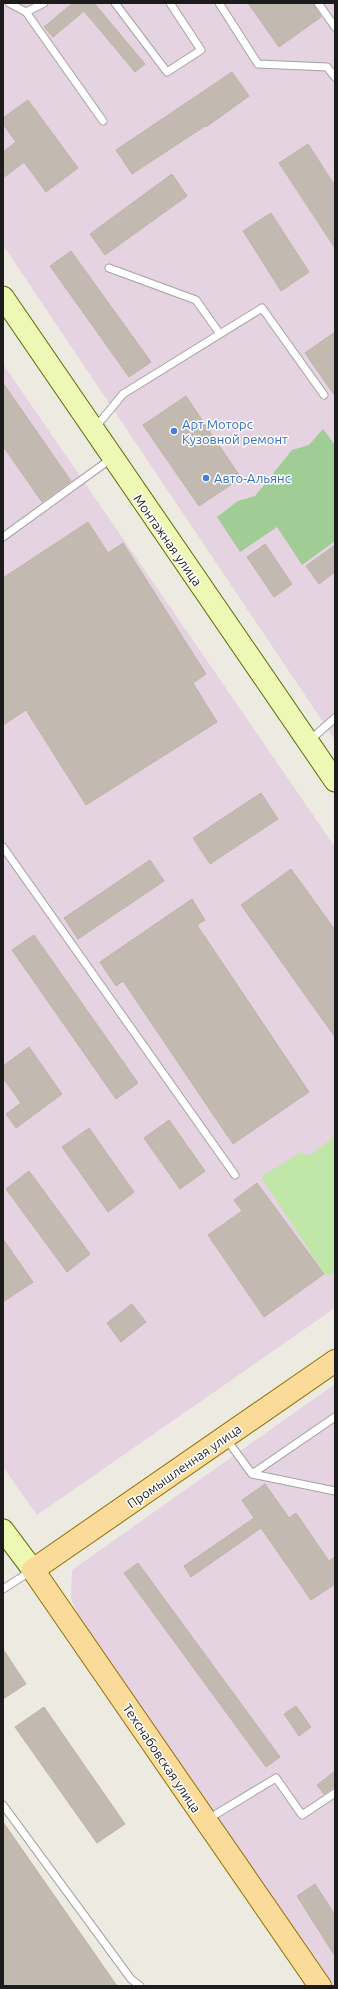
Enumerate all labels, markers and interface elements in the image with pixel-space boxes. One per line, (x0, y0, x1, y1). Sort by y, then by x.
place label: Арт Моторс Кузовной ремонт (182, 417, 288, 446)
marker: Арт Моторс Кузовной ремонт (169, 426, 179, 436)
place label: Авто-Альянс (214, 471, 291, 485)
marker: Авто-Альянс (201, 473, 211, 483)
street label: Монтажная улица (131, 492, 205, 588)
street label: Промышленная улица (124, 1421, 244, 1511)
street label: Техснабовская улица (120, 1701, 204, 1815)

